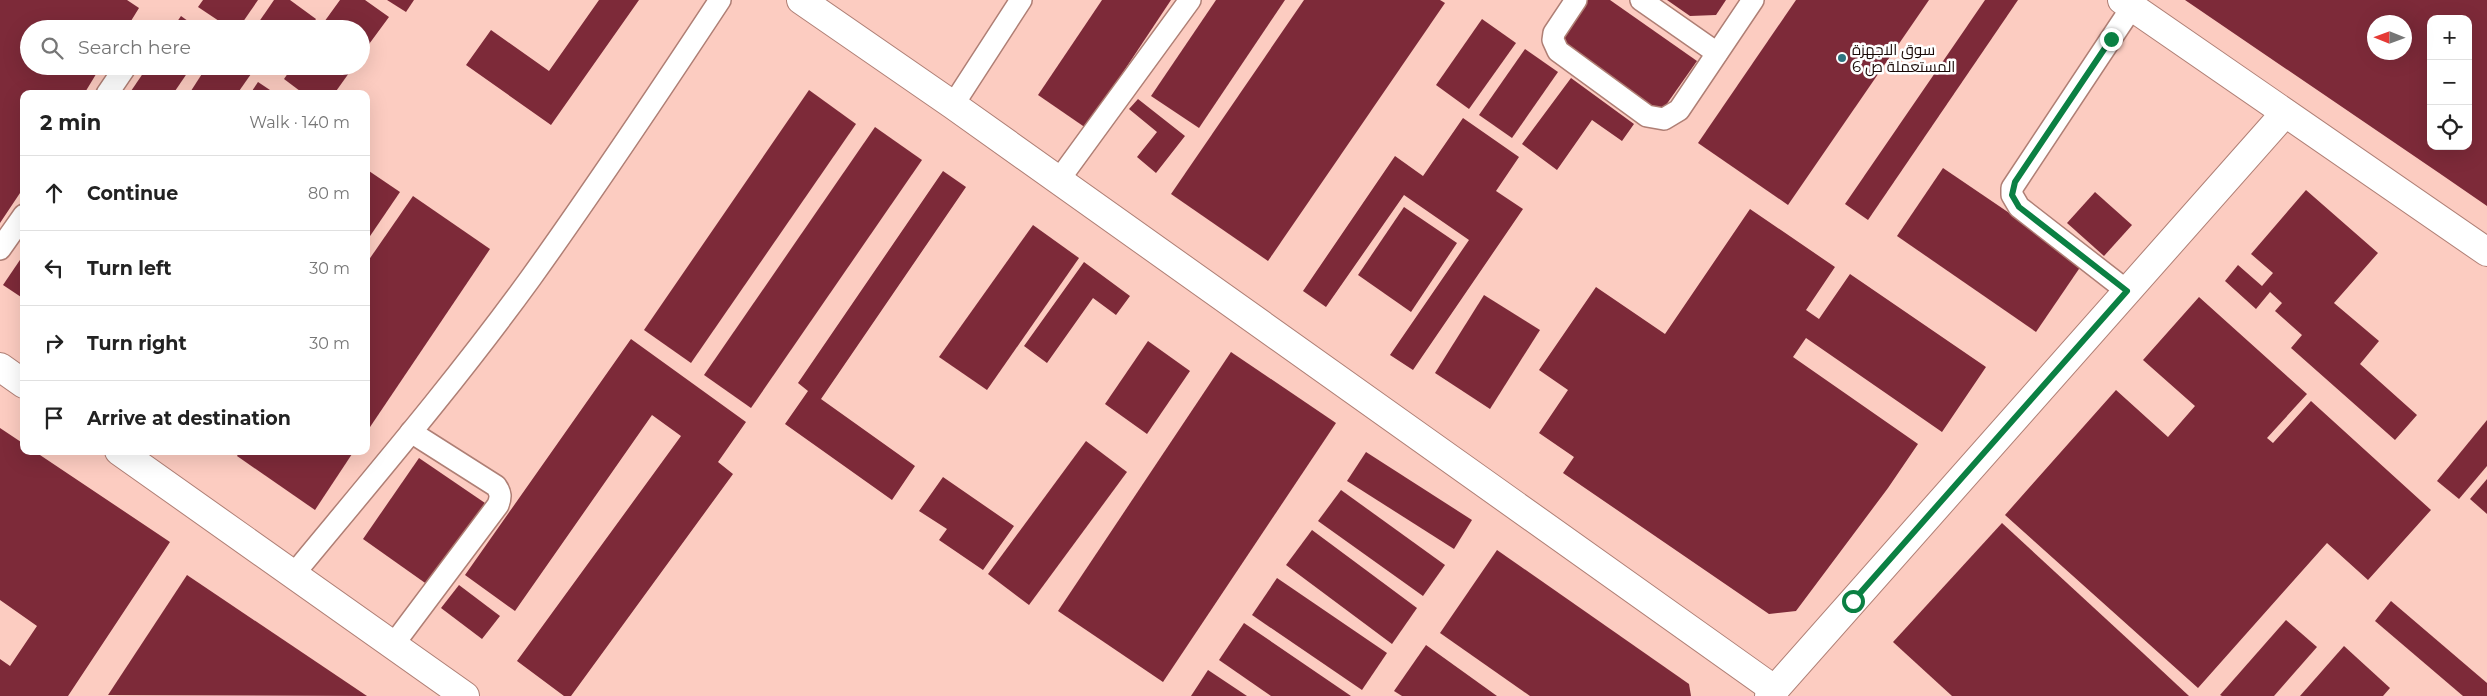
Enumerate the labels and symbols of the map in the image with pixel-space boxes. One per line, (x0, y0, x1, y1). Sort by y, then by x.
north arrow (2367, 15, 2412, 60)
route end (2100, 28, 2123, 51)
place label: سوق الاجهزة المستعملة ص 6 (1852, 40, 1955, 77)
marker: سوق الاجهزة المستعملة ص 6 (1836, 52, 1848, 64)
route start (1842, 590, 1865, 613)

